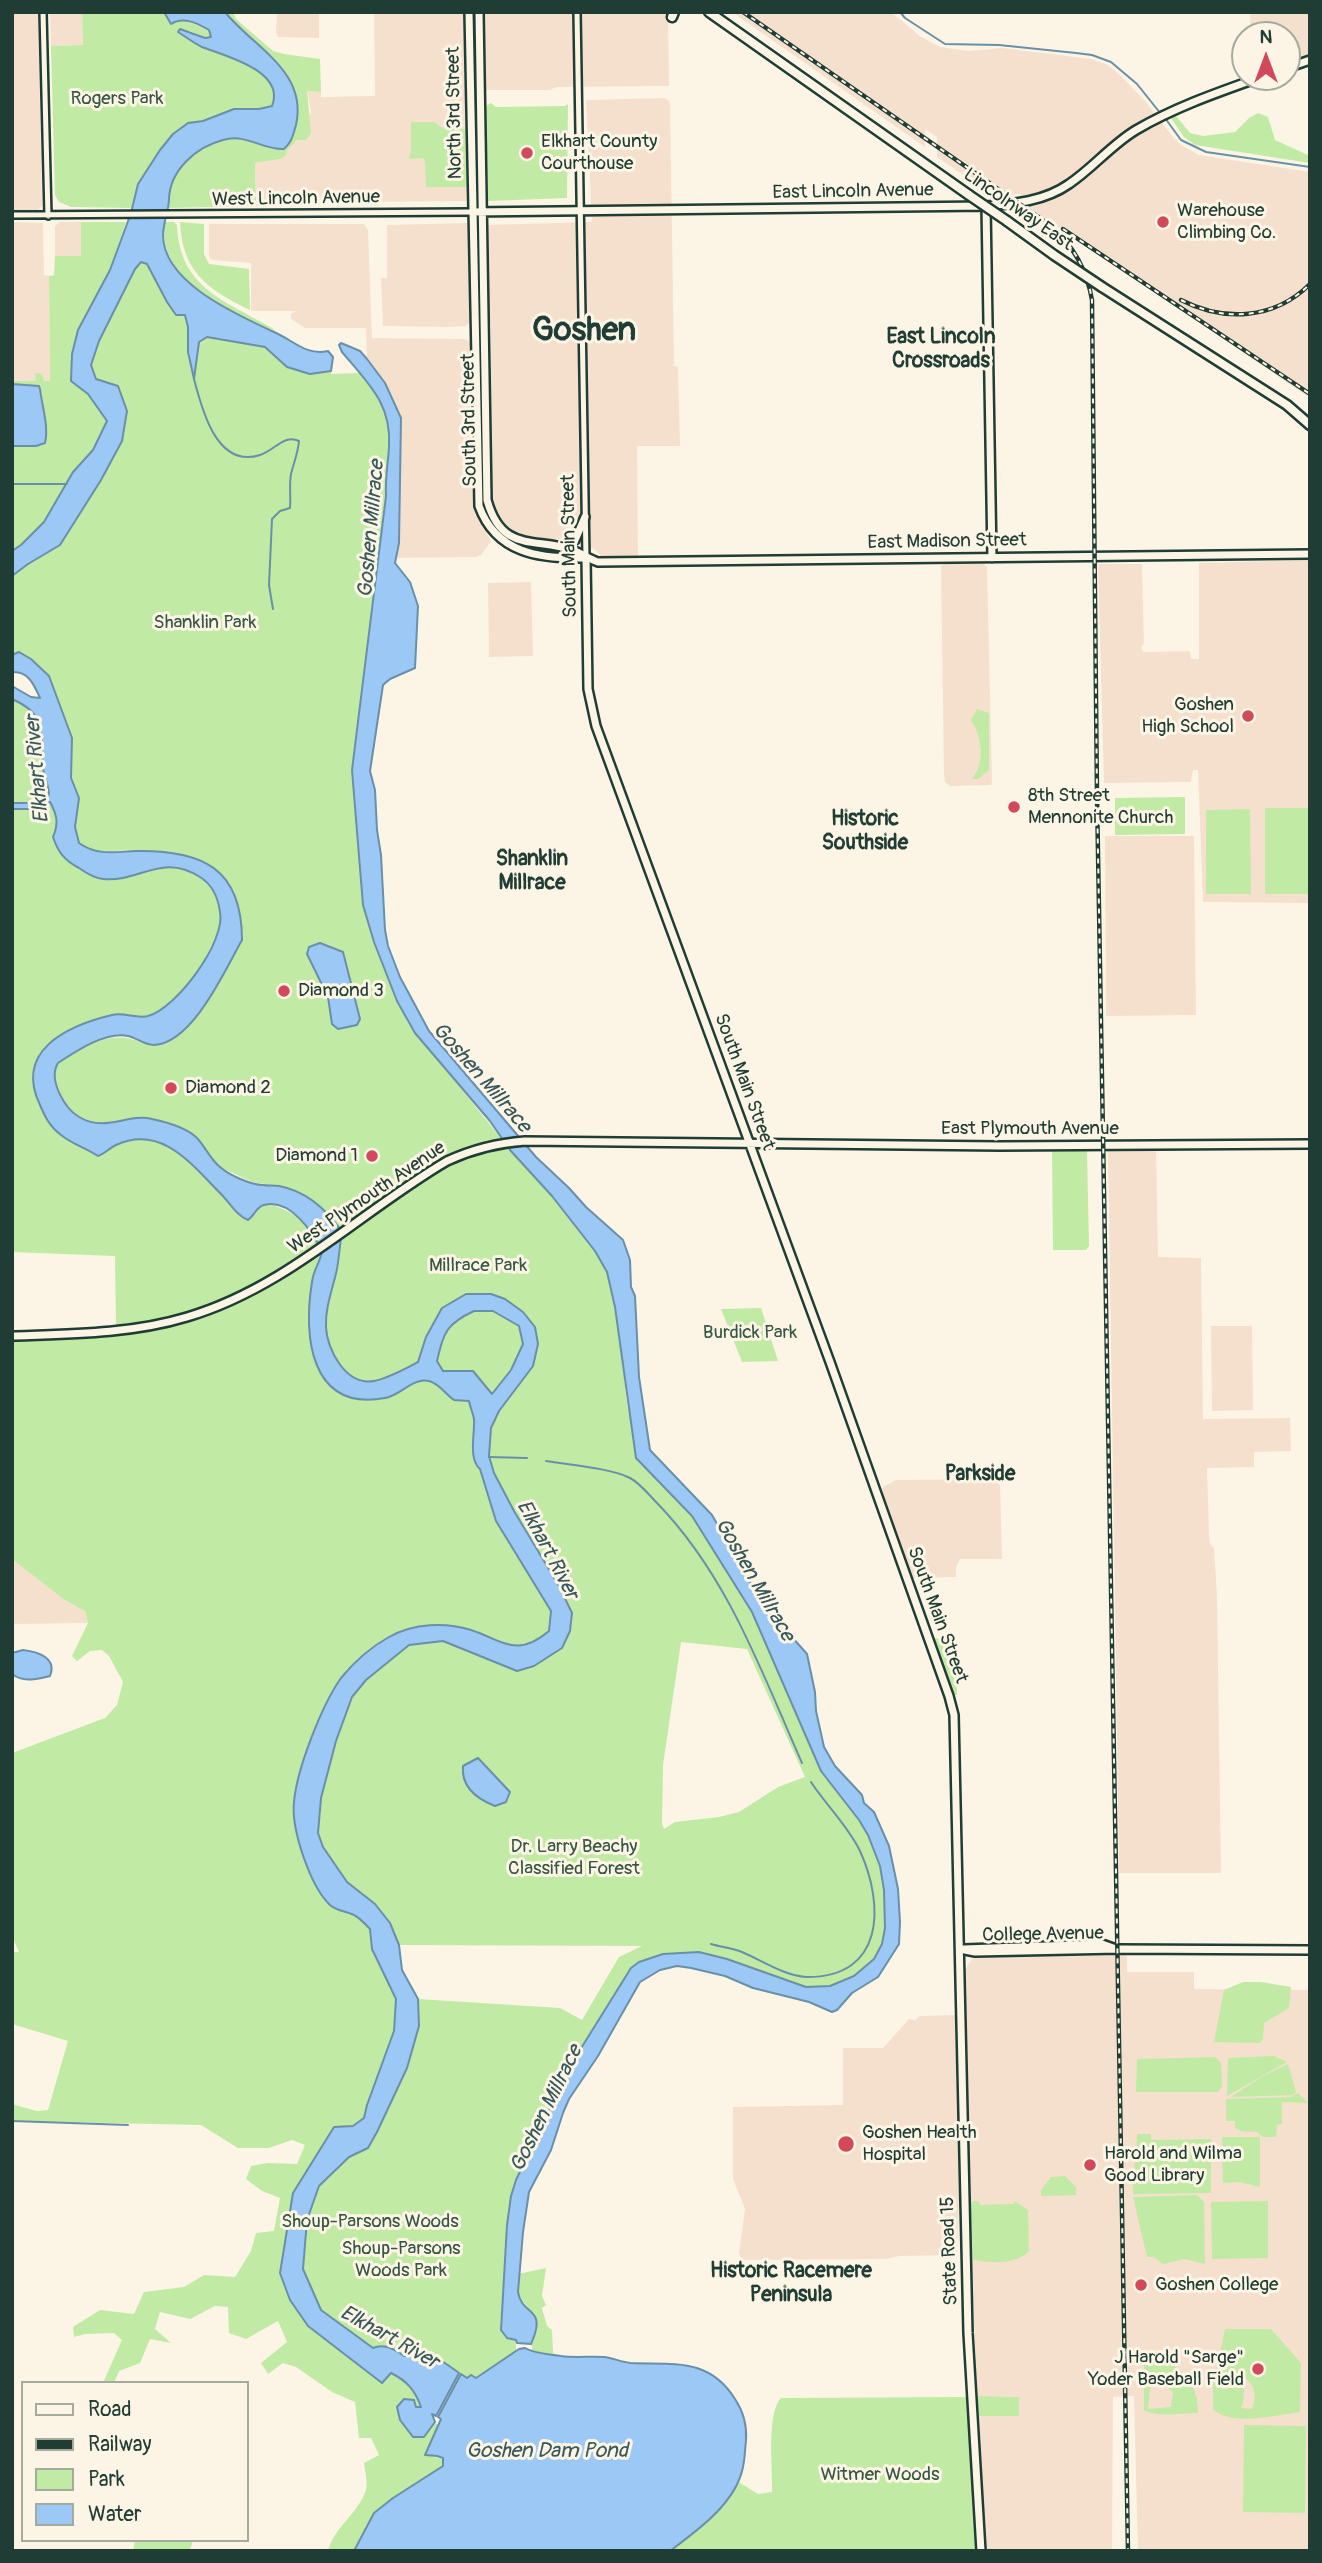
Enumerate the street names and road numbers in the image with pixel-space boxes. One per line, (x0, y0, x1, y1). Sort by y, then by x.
street label: North 3rd Street (442, 47, 468, 179)
street label: Lincolnway East (959, 164, 1077, 256)
street label: East Lincoln Avenue (772, 179, 934, 205)
street label: West Lincoln Avenue (212, 186, 380, 212)
street label: South 3rd Street (457, 353, 483, 487)
street label: South Main Street (557, 474, 583, 618)
street label: East Madison Street (867, 529, 1027, 555)
street label: South Main Street (709, 1011, 779, 1153)
street label: East Plymouth Avenue (941, 1118, 1119, 1140)
street label: West Plymouth Avenue (284, 1137, 450, 1259)
street label: South Main Street (902, 1544, 972, 1686)
street label: College Avenue (982, 1923, 1104, 1947)
street label: State Road 15 (937, 2196, 963, 2306)

